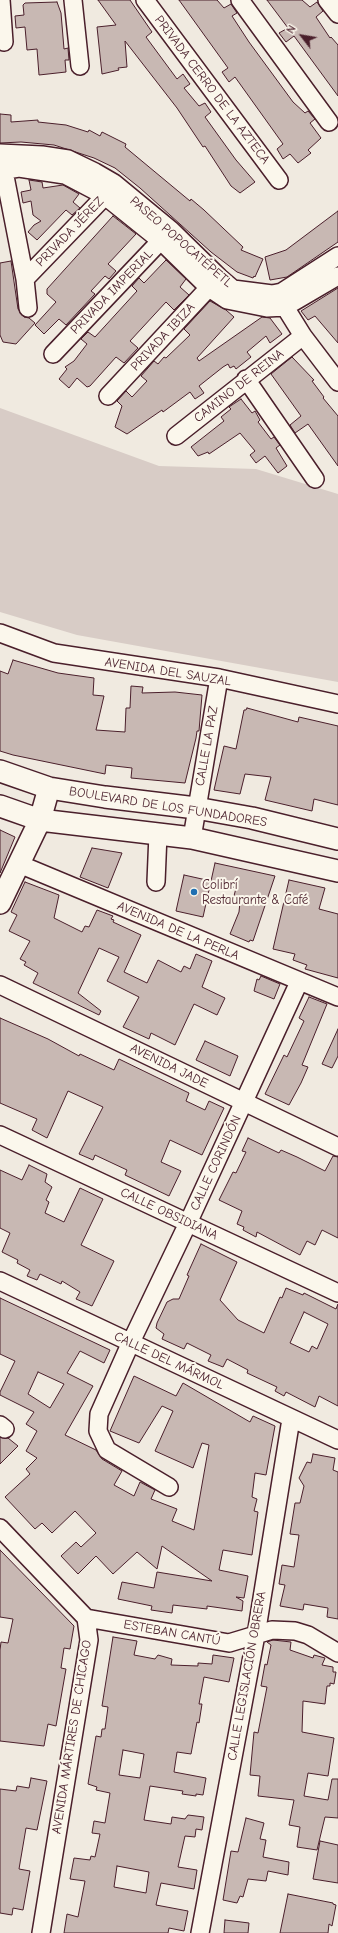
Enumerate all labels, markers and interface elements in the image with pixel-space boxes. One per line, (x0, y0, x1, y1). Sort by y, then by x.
street label: PRIVADA CERRO DE LA AZTECA (151, 13, 273, 167)
north arrow (282, 16, 322, 56)
text: N (284, 23, 299, 36)
street label: PASEO POPOCATÉPETL (127, 193, 235, 291)
street label: PRIVADA JÉREZ (33, 194, 107, 270)
street label: PRIVADA IMPERIAL (68, 246, 156, 338)
street label: PRIVADA IBIZA (128, 300, 198, 374)
street label: CAMINO DE REINA (191, 346, 287, 426)
street label: AVENIDA DEL SAUZAL (104, 654, 232, 690)
street label: CALLE LA PAZ (192, 705, 222, 787)
street label: BOULEVARD DE LOS FUNDADORES (68, 784, 268, 830)
place label: Colibrí Restaurante & Café (202, 877, 308, 908)
marker: Colibrí Restaurante & Café (189, 887, 199, 897)
street label: AVENIDA DE LA PERLA (115, 898, 241, 964)
street label: AVENIDA JADE (127, 1040, 211, 1092)
street label: CALLE CORINDÓN (187, 1113, 245, 1213)
street label: CALLE OBSIDIANA (118, 1185, 220, 1243)
street label: CALLE DEL MÁRMOL (112, 1329, 226, 1393)
street label: CALLE LEGISLACIÓN OBRERA (224, 1590, 270, 1762)
street label: ESTEBAN CANTÚ (122, 1617, 222, 1649)
street label: AVENIDA MÁRTIRES DE CHICAGO (49, 1639, 95, 1835)

